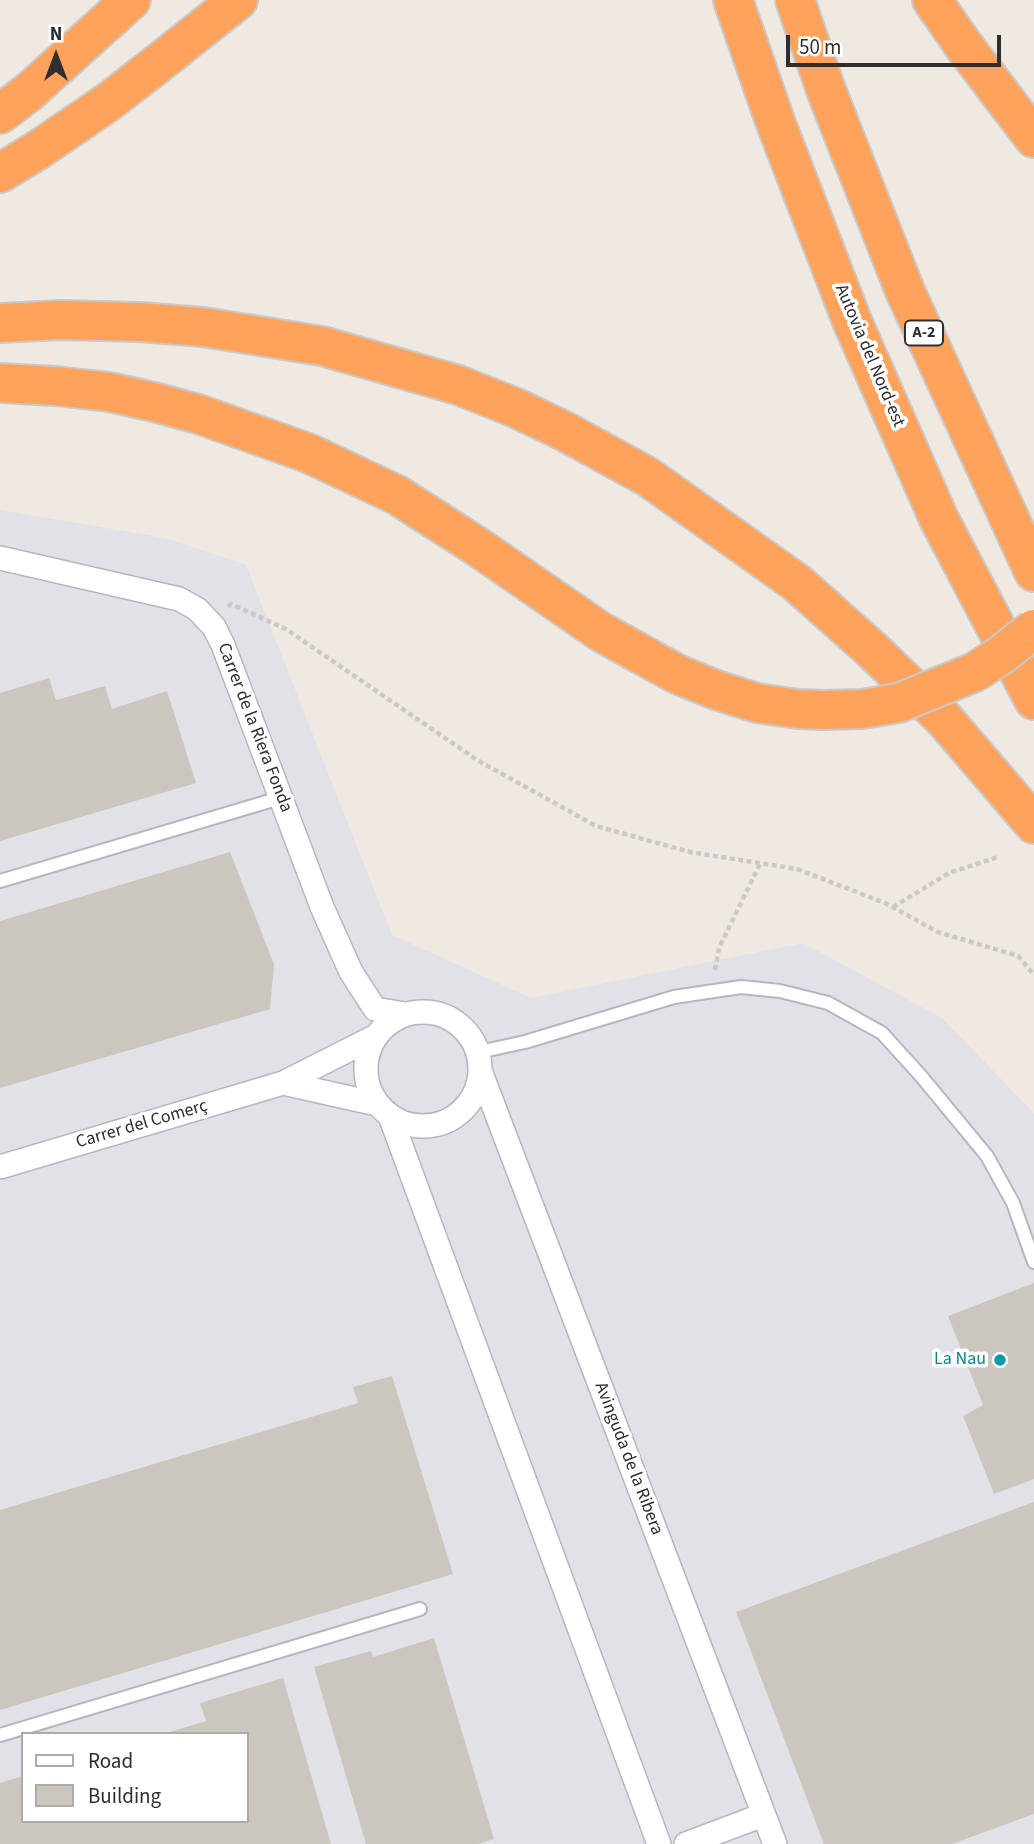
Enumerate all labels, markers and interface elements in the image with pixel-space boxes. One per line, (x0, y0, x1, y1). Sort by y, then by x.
north arrow (21, 21, 91, 91)
text: N (50, 21, 62, 48)
scale bar (789, 21, 1004, 65)
text: 50 m (799, 32, 841, 62)
street label: Autovia del Nord-est (829, 281, 909, 431)
road number: A-2 (905, 320, 943, 346)
street label: Carrer de la Riera Fonda (212, 640, 296, 816)
street label: Carrer del Comerç (74, 1096, 210, 1154)
place label: La Nau (934, 1349, 986, 1371)
marker: La Nau (992, 1352, 1008, 1368)
street label: Avinguda de la Ribera (589, 1379, 667, 1539)
legend (21, 1732, 248, 1823)
text: Road (88, 1746, 133, 1776)
text: Building (88, 1781, 161, 1811)

